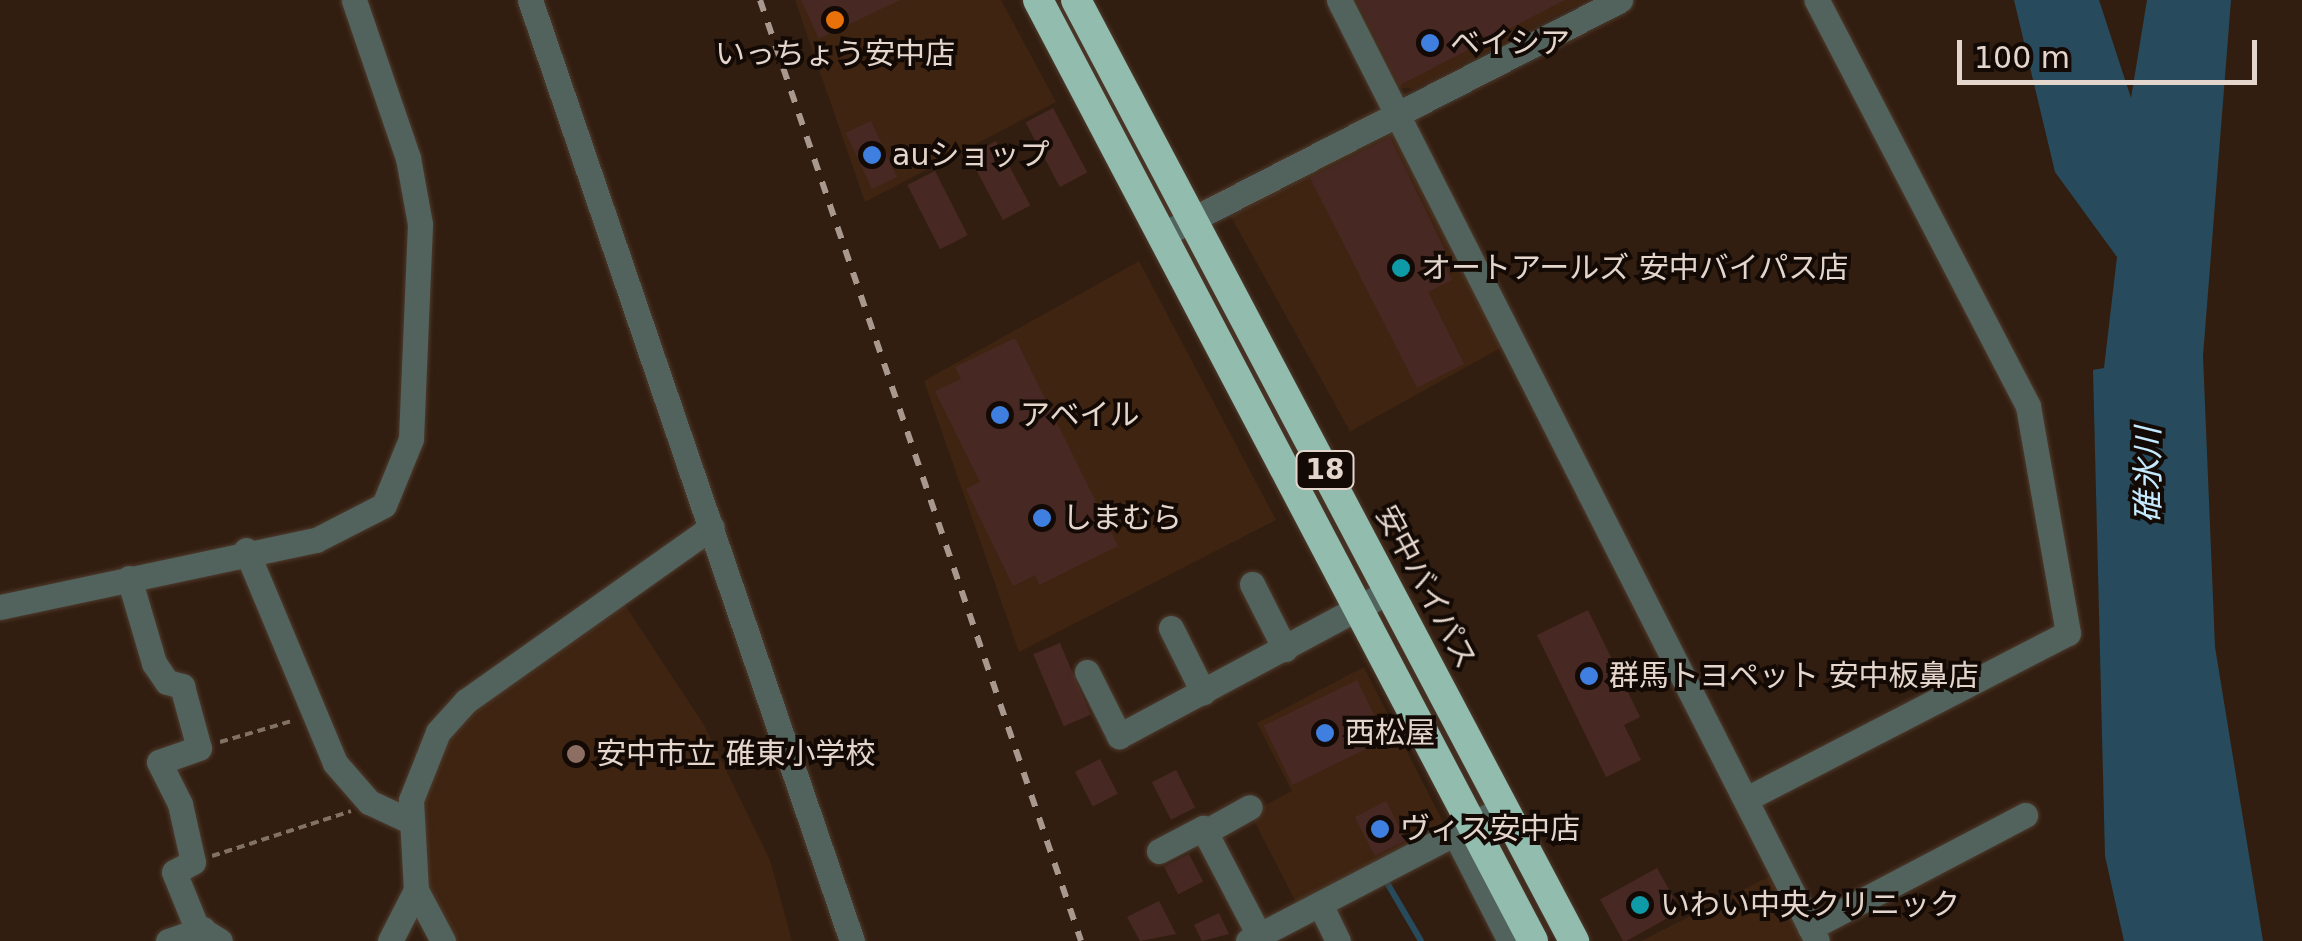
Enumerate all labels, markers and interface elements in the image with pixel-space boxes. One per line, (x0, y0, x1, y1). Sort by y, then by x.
marker: いっちょう安中店 (824, 9, 846, 31)
scale bar (1962, 20, 2262, 82)
place label: ベイシア (1450, 25, 1570, 61)
marker: ベイシア (1419, 32, 1441, 54)
place label: いっちょう安中店 (715, 36, 955, 72)
text: 100 m (1974, 40, 2070, 75)
place label: auショップ (892, 137, 1049, 173)
marker: auショップ (861, 144, 883, 166)
place label: オートアールズ 安中バイパス店 (1421, 250, 1849, 286)
marker: オートアールズ 安中バイパス店 (1390, 257, 1412, 279)
place label: アベイル (1020, 397, 1140, 433)
marker: アベイル (989, 404, 1011, 426)
water label: 碓氷川 (2129, 427, 2167, 523)
road number: 18 (1295, 447, 1355, 493)
street label: 安中バイパス (1368, 499, 1484, 675)
place label: しまむら (1062, 500, 1182, 536)
marker: しまむら (1031, 507, 1053, 529)
place label: 群馬トヨペット 安中板鼻店 (1609, 658, 1979, 694)
marker: 群馬トヨペット 安中板鼻店 (1578, 665, 1600, 687)
place label: 西松屋 (1345, 715, 1435, 751)
marker: 西松屋 (1314, 722, 1336, 744)
place label: 安中市立 碓東小学校 (596, 736, 876, 772)
marker: 安中市立 碓東小学校 (565, 743, 587, 765)
place label: ヴィス安中店 (1400, 811, 1580, 847)
marker: ヴィス安中店 (1369, 818, 1391, 840)
place label: いわい中央クリニック (1660, 887, 1960, 923)
marker: いわい中央クリニック (1629, 894, 1651, 916)

